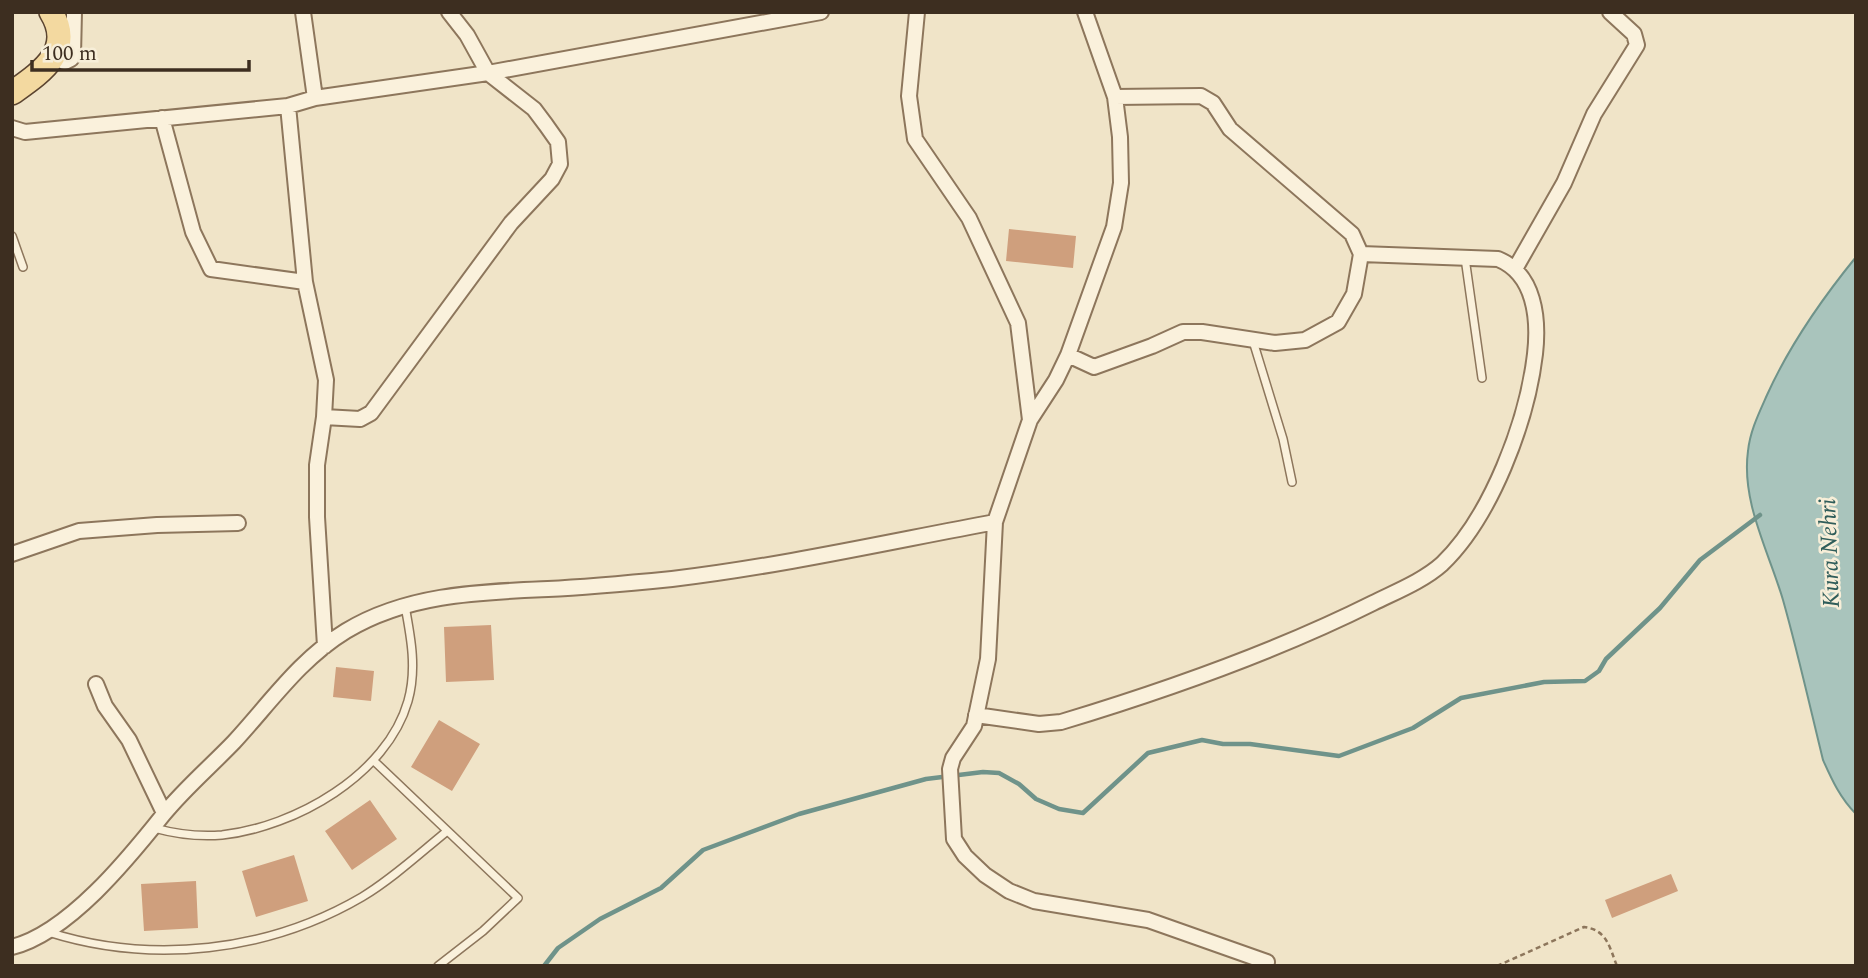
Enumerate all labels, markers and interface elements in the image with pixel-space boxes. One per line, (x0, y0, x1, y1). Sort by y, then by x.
scale bar (32, 28, 248, 72)
text: 100 m (42, 38, 97, 70)
water label: Kura Nehri (1810, 498, 1850, 608)

